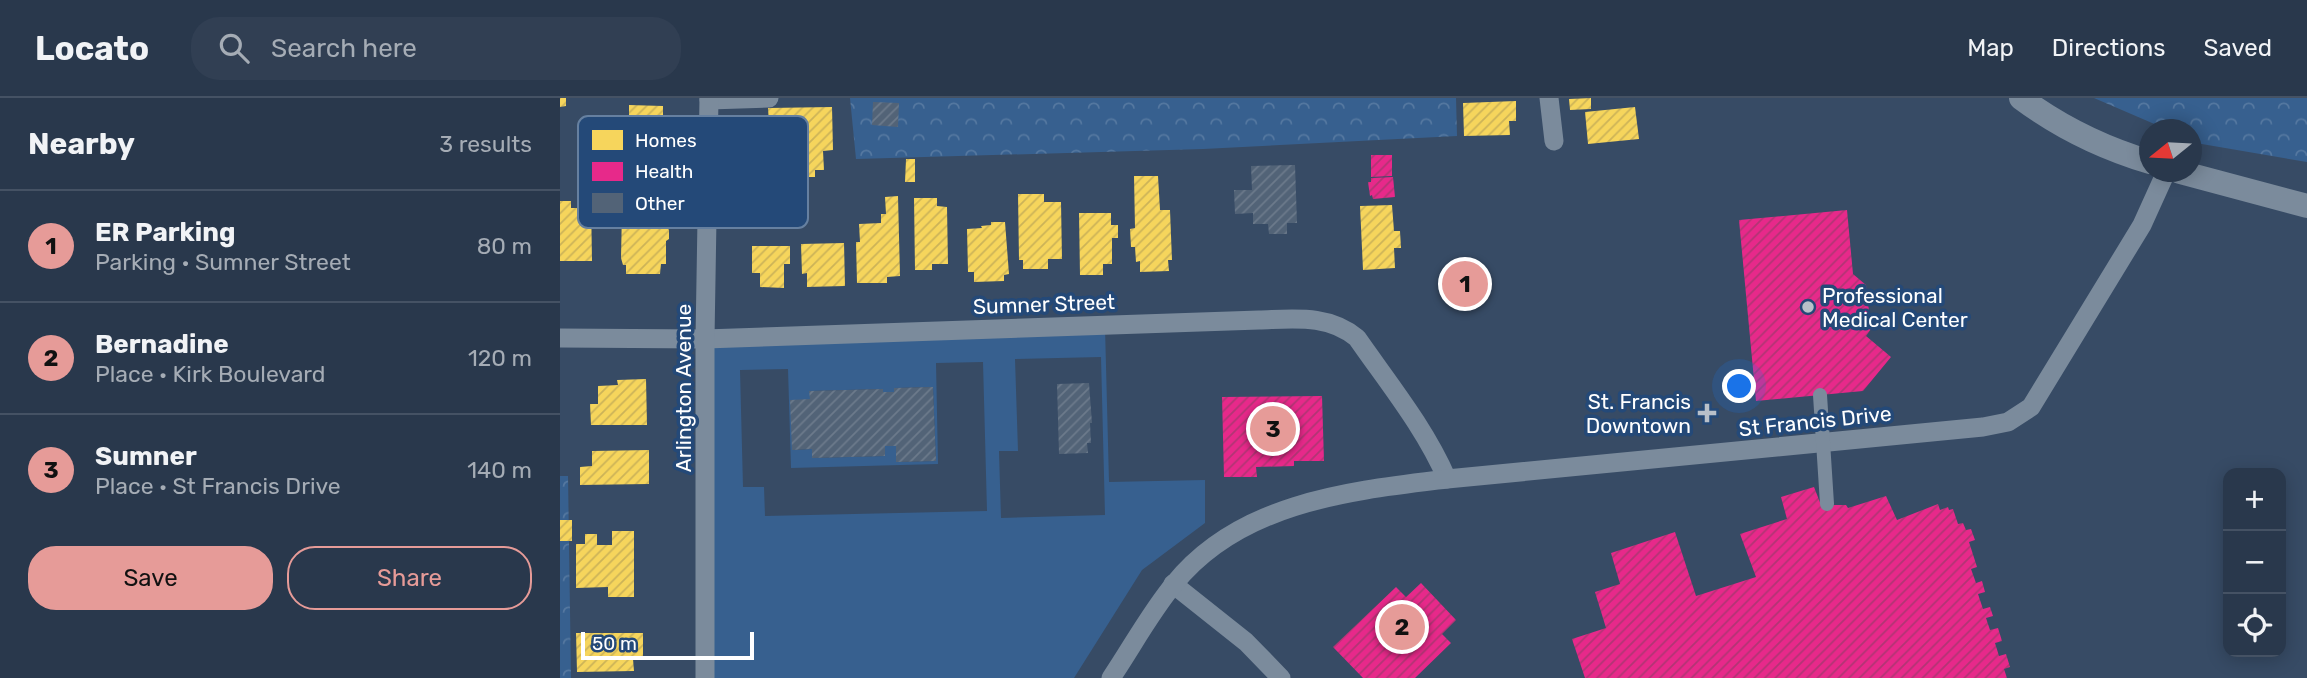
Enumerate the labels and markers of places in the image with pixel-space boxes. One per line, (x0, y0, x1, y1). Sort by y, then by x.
pin: 1 (1442, 258, 1488, 310)
place label: Professional Medical Center (1822, 283, 1968, 332)
marker: Professional Medical Center (1800, 299, 1816, 315)
place label: St. Francis Downtown (1586, 389, 1691, 438)
pin: 3 (1250, 403, 1296, 455)
marker: St. Francis Downtown (1697, 403, 1717, 423)
pin: 2 (1379, 601, 1425, 653)

